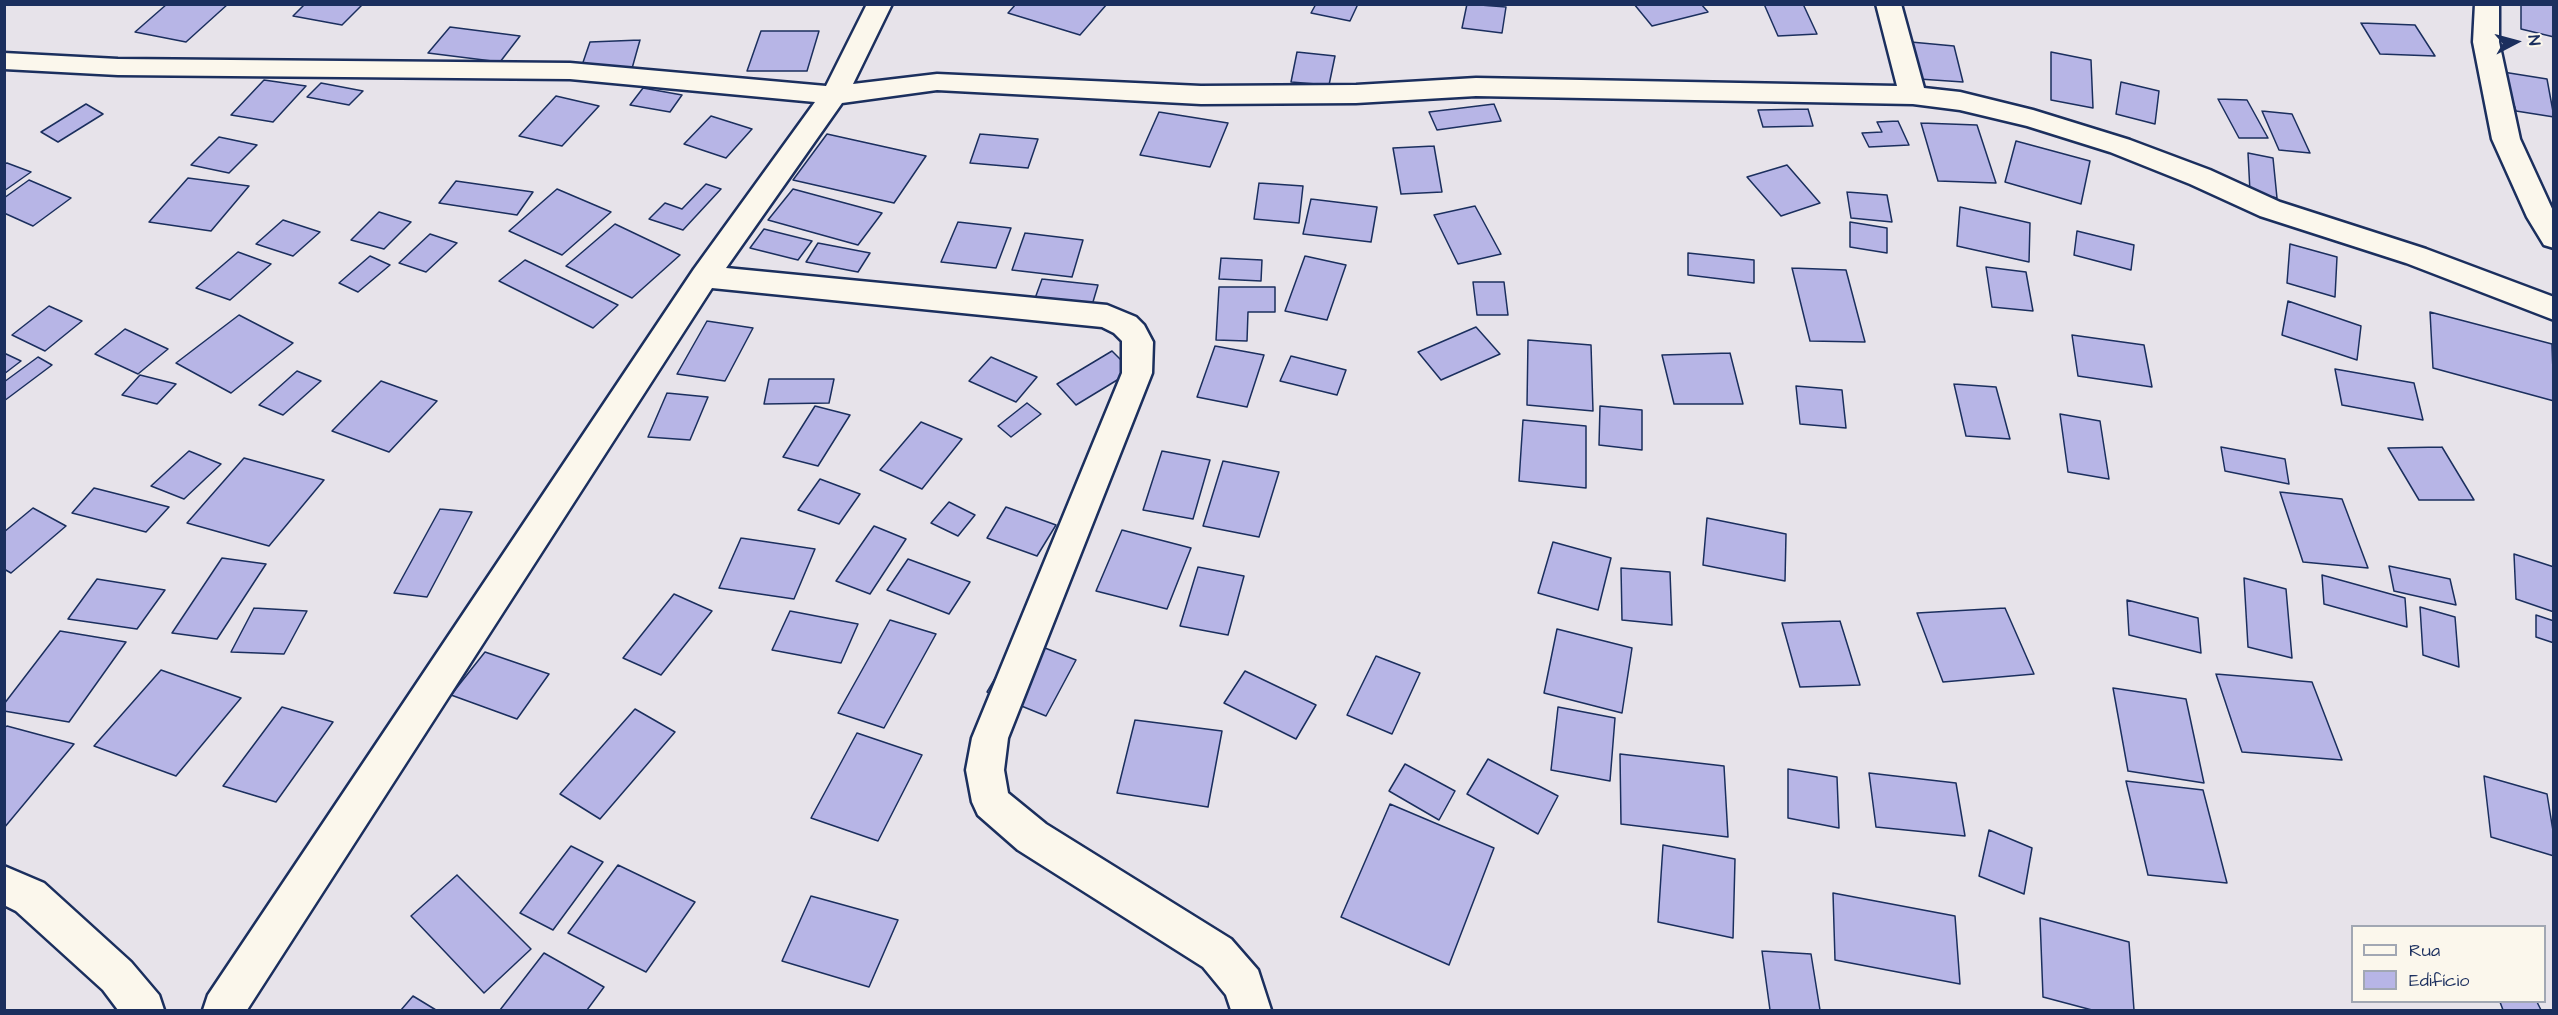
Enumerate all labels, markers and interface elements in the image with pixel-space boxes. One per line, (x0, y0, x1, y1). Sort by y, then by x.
north arrow (2486, 12, 2546, 72)
text: N (2522, 34, 2545, 46)
legend (2351, 925, 2546, 1003)
text: Rua (2409, 938, 2440, 963)
text: Edifício (2409, 968, 2469, 993)

